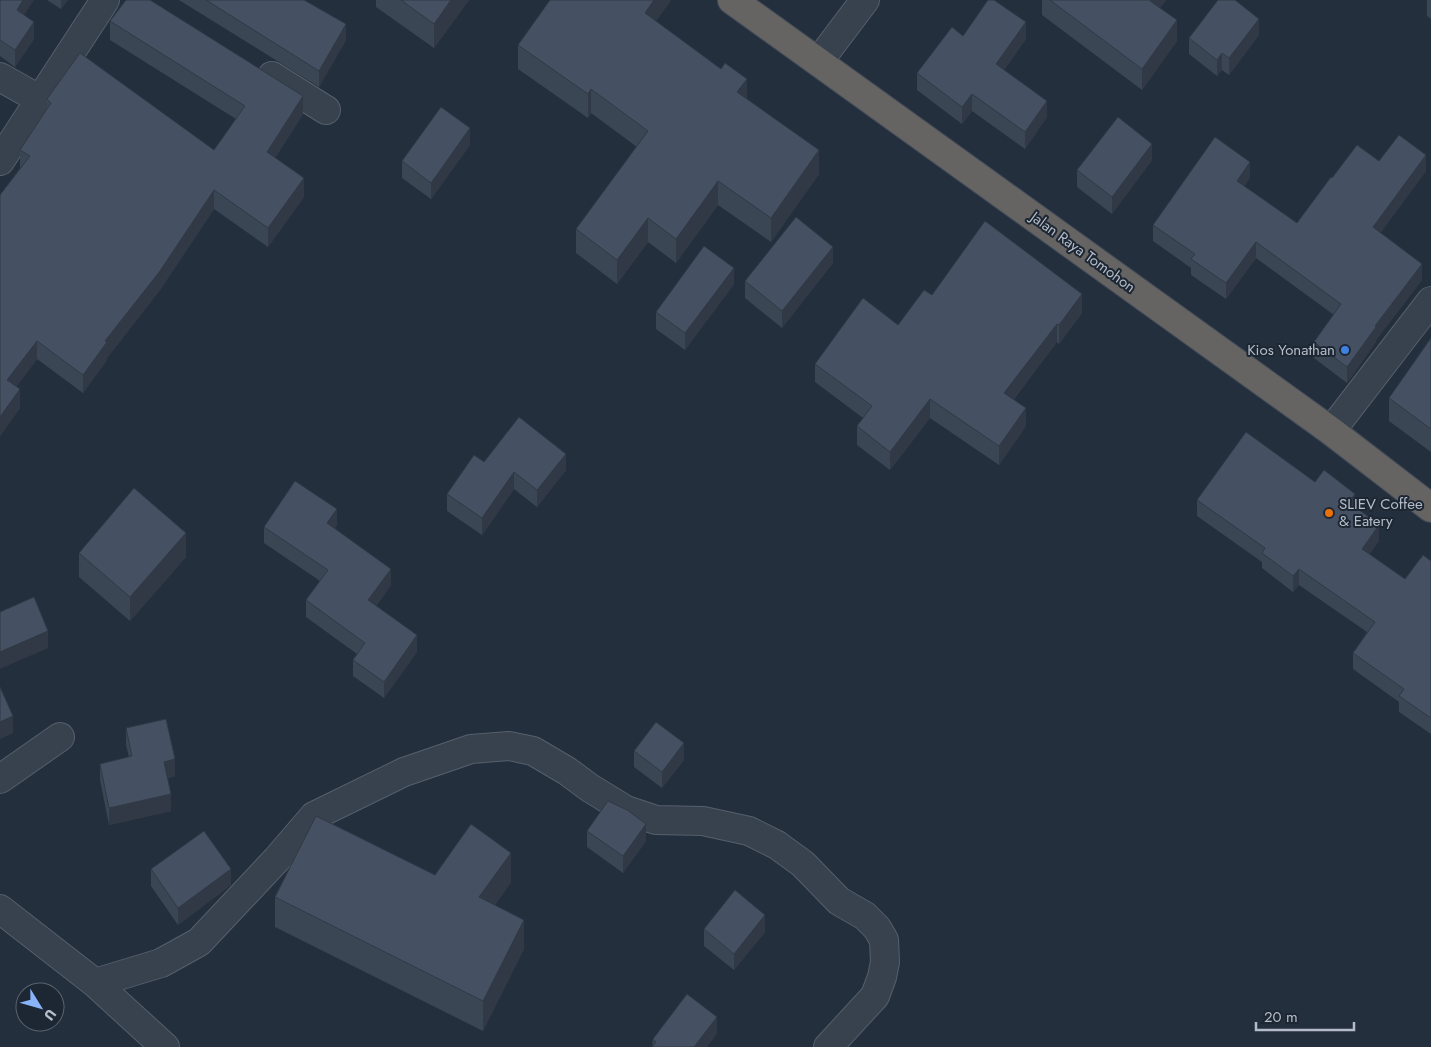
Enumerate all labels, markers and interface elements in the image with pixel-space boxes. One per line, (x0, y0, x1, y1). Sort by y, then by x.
street label: Jalan Raya Tomohon (1024, 205, 1140, 298)
place label: Kios Yonathan (1247, 339, 1335, 361)
marker: Kios Yonathan (1339, 344, 1351, 356)
place label: SLIEV Coffee & Eatery (1339, 493, 1423, 532)
marker: SLIEV Coffee & Eatery (1323, 507, 1335, 519)
north arrow (15, 982, 65, 1032)
scale bar (1256, 1000, 1354, 1032)
text: U (39, 1005, 61, 1025)
text: 20 m (1264, 1006, 1298, 1028)

